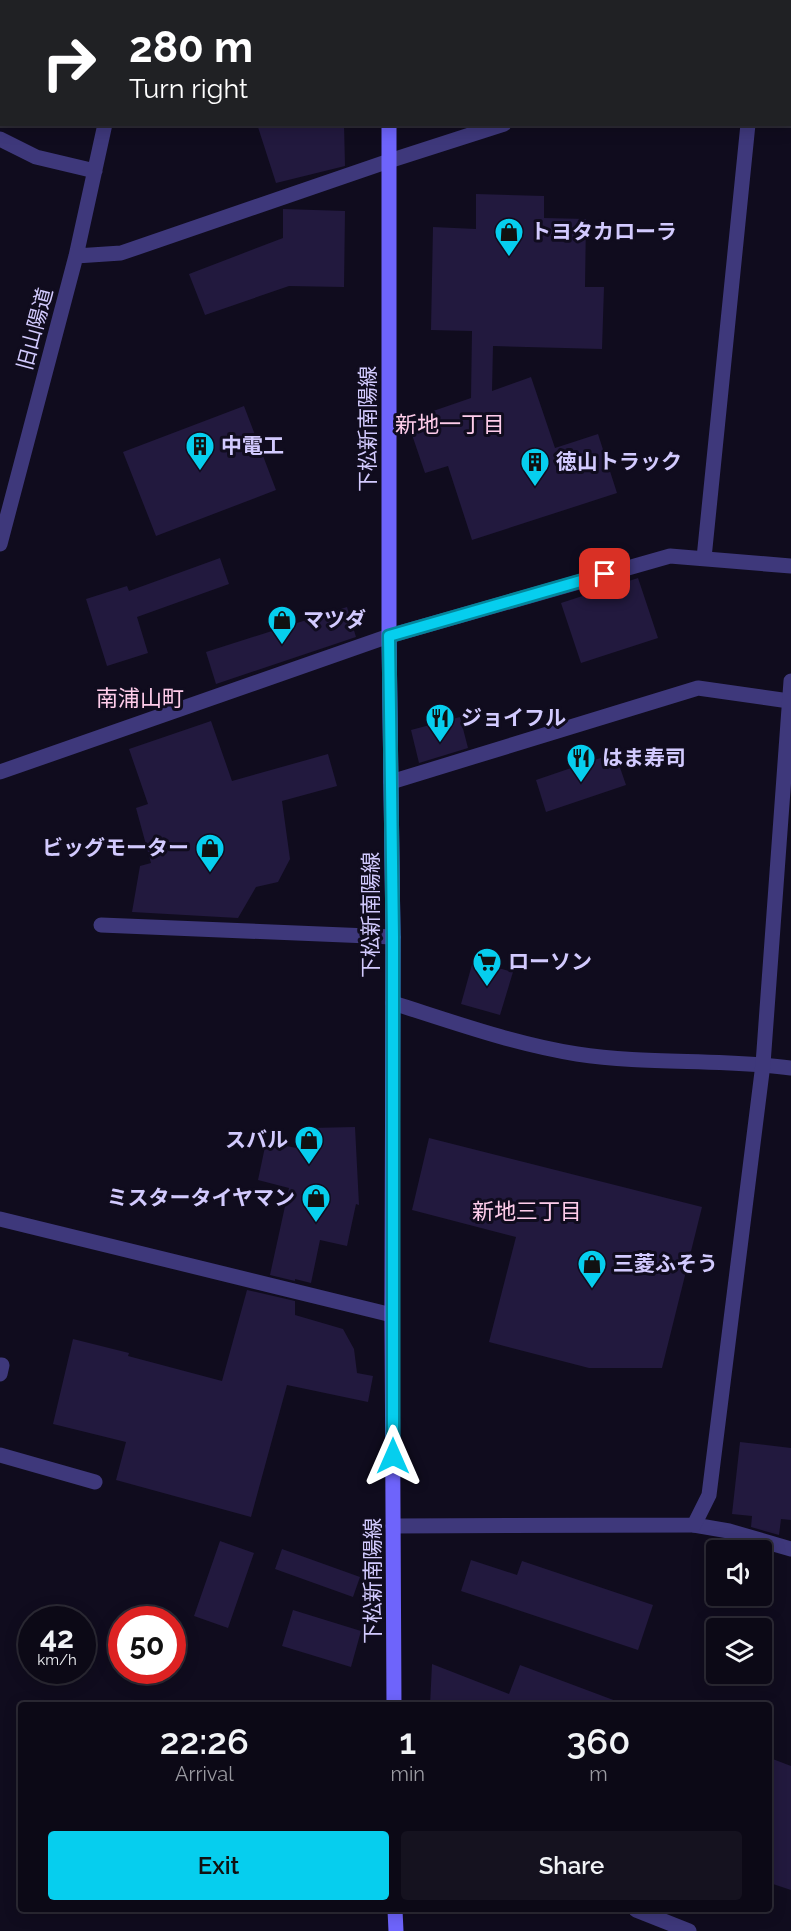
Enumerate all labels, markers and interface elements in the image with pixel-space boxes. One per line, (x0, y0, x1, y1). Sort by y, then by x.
text: 280 m (129, 23, 253, 72)
icon: right (30, 24, 108, 102)
text: Turn right (129, 73, 248, 104)
shop icon: トヨタカローラ (493, 216, 525, 258)
place label: トヨタカローラ (530, 219, 677, 244)
street label: 旧山陽道 (12, 285, 57, 373)
street label: 下松新南陽線 (355, 366, 380, 492)
district label: 新地一丁目 (395, 411, 505, 437)
building icon: 中電工 (184, 430, 216, 472)
place label: 中電工 (221, 433, 284, 458)
building icon: 徳山トラック (519, 446, 551, 488)
place label: 徳山トラック (556, 449, 682, 474)
pin (579, 548, 630, 599)
icon: arrive (588, 557, 621, 590)
shop icon: マツダ (266, 604, 298, 646)
place label: マツダ (303, 607, 366, 632)
district label: 南浦山町 (96, 685, 184, 711)
restaurant icon: ジョイフル (424, 702, 456, 744)
place label: ジョイフル (461, 705, 566, 730)
restaurant icon: はま寿司 (565, 742, 597, 784)
place label: はま寿司 (602, 745, 686, 770)
shop icon: ビッグモーター (194, 832, 226, 874)
place label: ビッグモーター (42, 835, 189, 860)
street label: 下松新南陽線 (358, 852, 383, 978)
supermarket icon: ローソン (471, 946, 503, 988)
place label: ローソン (508, 949, 592, 974)
shop icon: スバル (293, 1124, 325, 1166)
place label: スバル (225, 1127, 288, 1152)
shop icon: ミスタータイヤマン (300, 1182, 332, 1224)
place label: ミスタータイヤマン (107, 1185, 295, 1210)
district label: 新地三丁目 (472, 1198, 582, 1224)
shop icon: 三菱ふそう (576, 1248, 608, 1290)
place label: 三菱ふそう (613, 1251, 718, 1276)
position arrow (361, 1424, 425, 1488)
street label: 下松新南陽線 (360, 1518, 385, 1644)
map controls (706, 1540, 772, 1684)
button: sound (706, 1540, 772, 1606)
speed limit sign: 50 (108, 1606, 186, 1684)
button: layers (706, 1618, 772, 1684)
text: 42 (40, 1620, 74, 1655)
text: km/h (37, 1651, 77, 1669)
text: 22:26 (160, 1720, 249, 1762)
text: 1 (399, 1720, 416, 1762)
text: 360 (567, 1720, 630, 1762)
text: Arrival (175, 1762, 234, 1786)
text: min (391, 1762, 425, 1786)
text: m (589, 1762, 608, 1786)
button: Exit (48, 1831, 389, 1900)
button: Share (401, 1831, 742, 1900)

